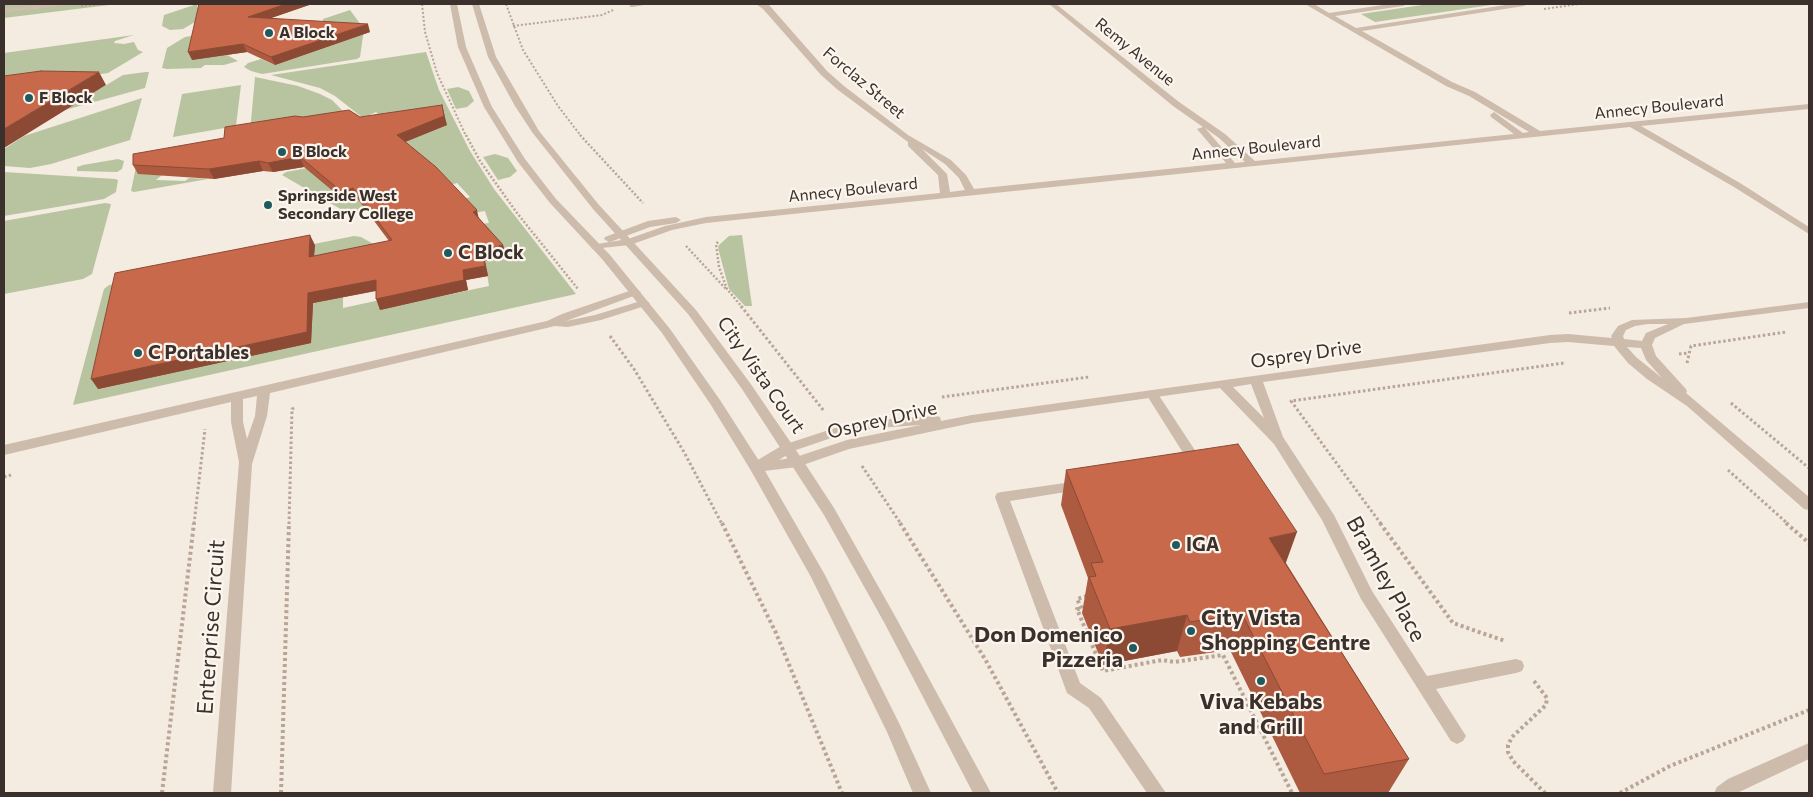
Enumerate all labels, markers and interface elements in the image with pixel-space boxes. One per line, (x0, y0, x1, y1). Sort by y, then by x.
street label: Remy Avenue (1091, 14, 1179, 90)
place label: A Block (279, 23, 335, 43)
marker: A Block (263, 27, 275, 39)
street label: Forclaz Street (819, 43, 909, 123)
place label: F Block (39, 88, 93, 108)
street label: Annecy Boulevard (1593, 91, 1725, 123)
marker: F Block (23, 92, 35, 104)
street label: Annecy Boulevard (1190, 132, 1322, 164)
place label: B Block (292, 142, 347, 162)
marker: B Block (276, 146, 288, 158)
street label: Annecy Boulevard (787, 174, 919, 206)
place label: Springside West Secondary College (278, 186, 414, 224)
marker: Springside West Secondary College (262, 199, 274, 211)
place label: C Block (458, 242, 524, 264)
marker: C Block (442, 247, 454, 259)
street label: City Vista Court (712, 312, 810, 438)
street label: Osprey Drive (1249, 335, 1363, 373)
place label: C Portables (148, 342, 249, 364)
marker: C Portables (132, 347, 144, 359)
street label: Osprey Drive (825, 396, 939, 444)
street label: Bramley Place (1341, 512, 1431, 646)
place label: IGA (1186, 534, 1219, 556)
street label: Enterprise Circuit (192, 539, 230, 715)
marker: IGA (1170, 539, 1182, 551)
place label: City Vista Shopping Centre (1201, 605, 1370, 656)
place label: Don Domenico Pizzeria (974, 622, 1123, 674)
marker: City Vista Shopping Centre (1185, 625, 1197, 637)
marker: Don Domenico Pizzeria (1127, 642, 1139, 654)
marker: Viva Kebabs and Grill (1255, 675, 1267, 687)
place label: Viva Kebabs and Grill (1200, 689, 1322, 740)

